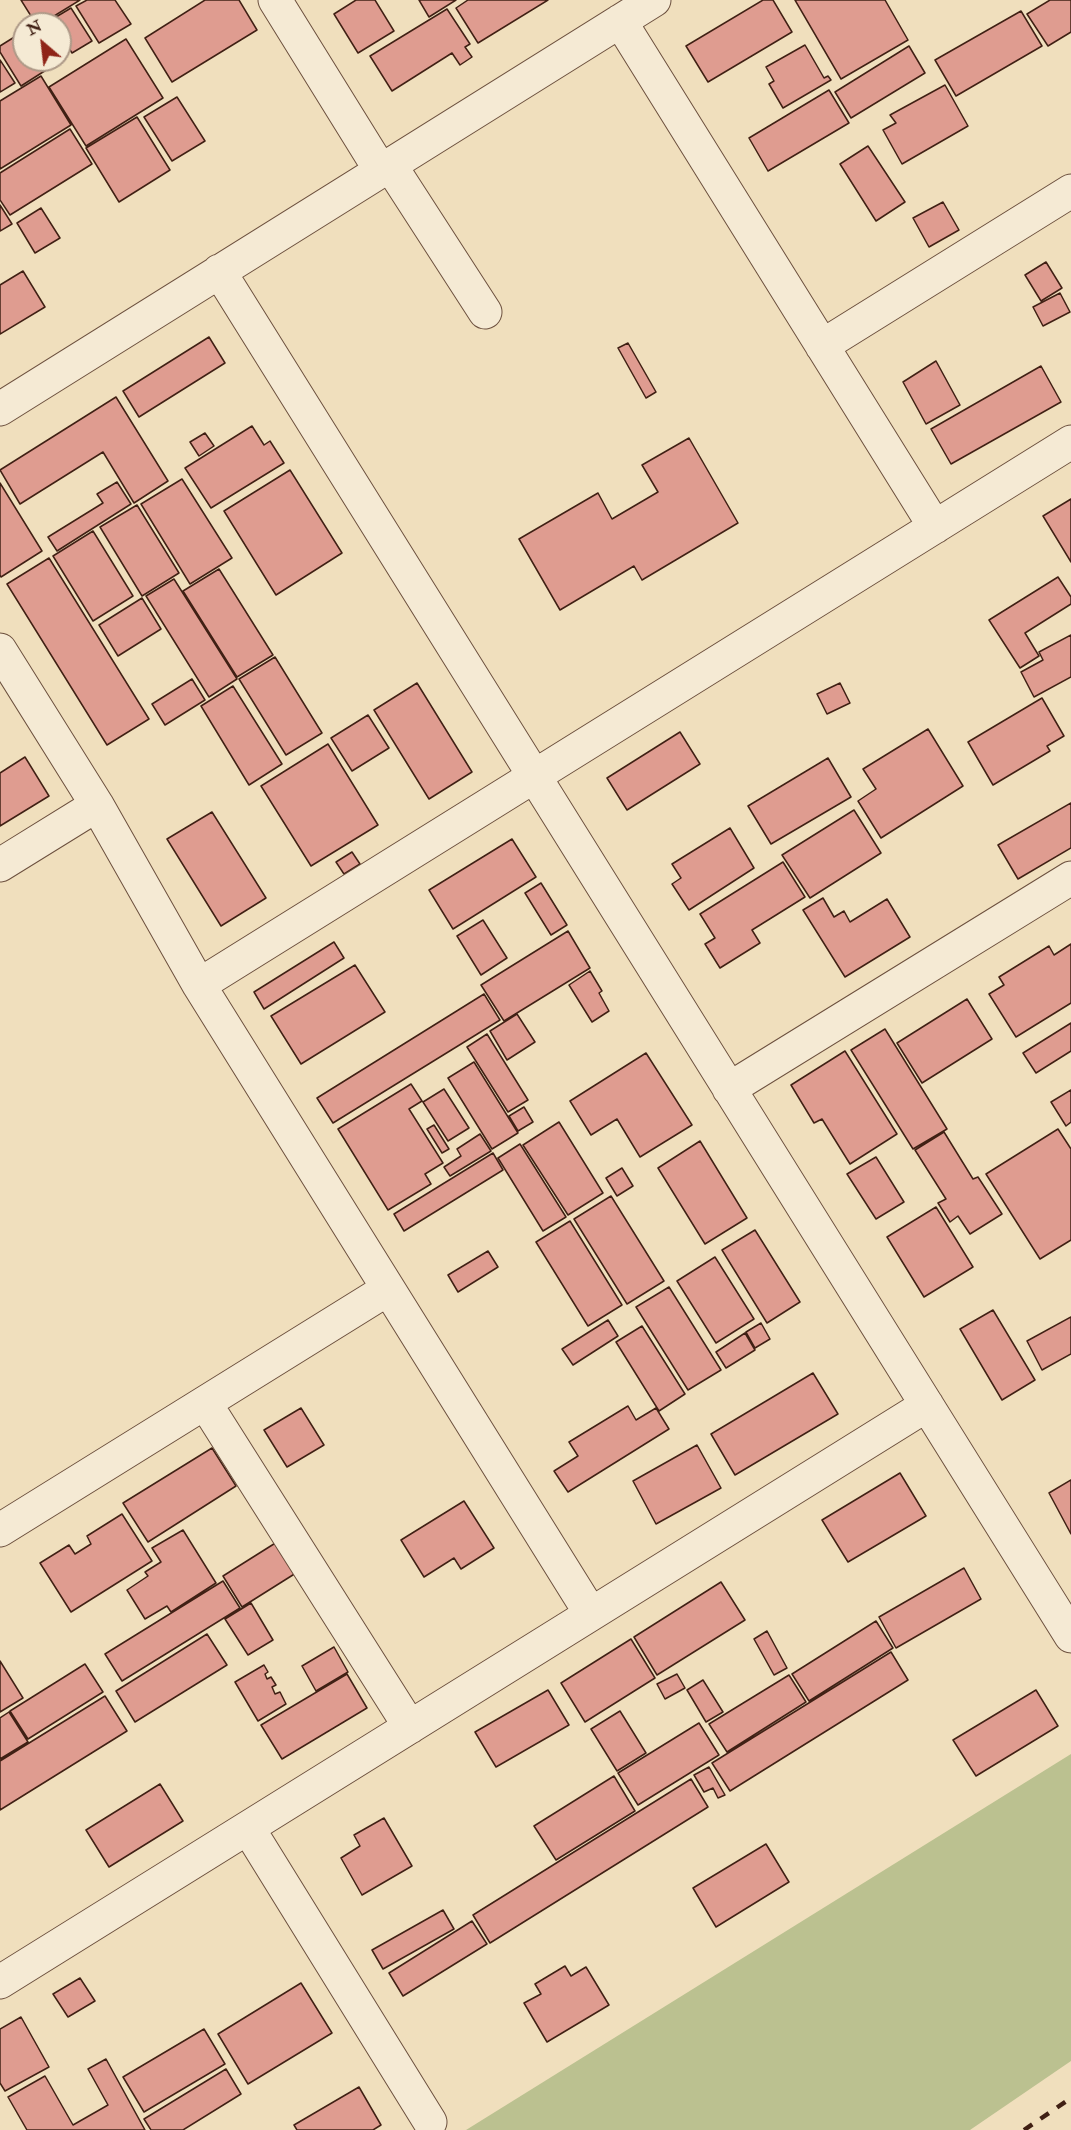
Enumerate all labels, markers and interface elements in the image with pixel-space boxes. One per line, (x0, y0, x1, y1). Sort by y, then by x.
north arrow (12, 12, 72, 72)
text: N (23, 16, 46, 40)

